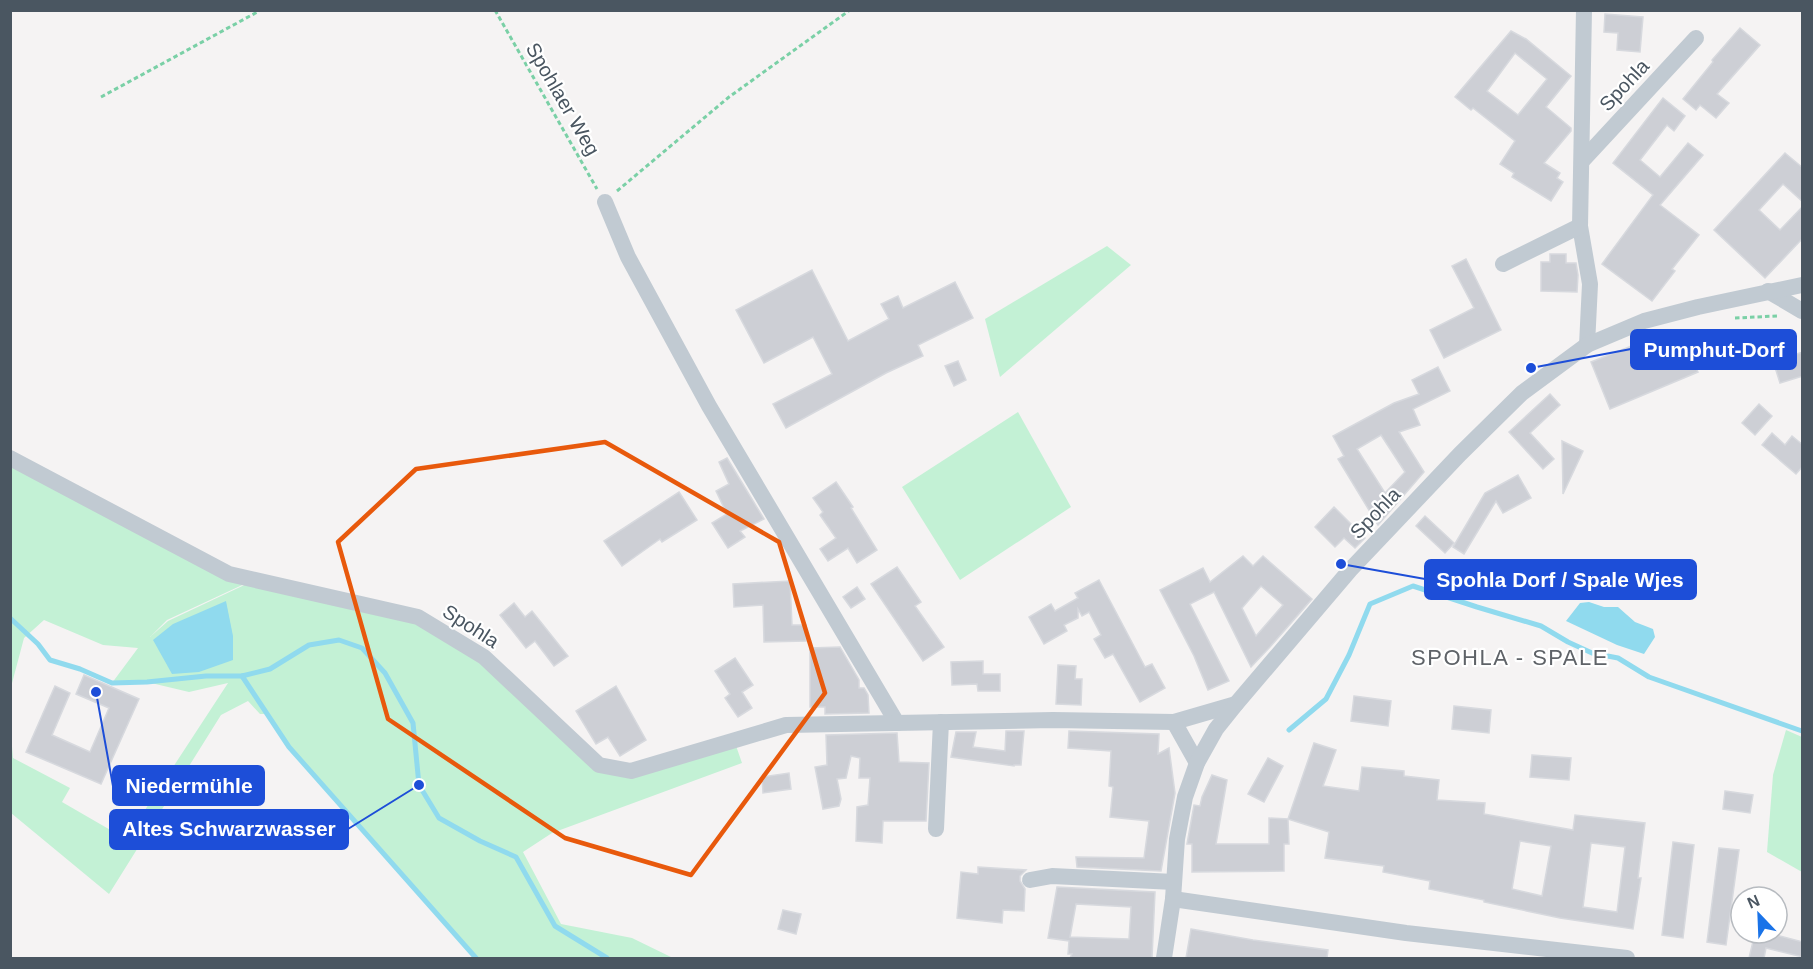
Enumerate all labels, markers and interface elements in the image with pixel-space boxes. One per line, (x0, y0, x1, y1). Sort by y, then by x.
street label: Spohlaer Weg (522, 39, 604, 159)
street label: Spohla (1595, 54, 1654, 115)
callout: Pumphut-Dorf (1631, 330, 1796, 369)
text: Pumphut-Dorf (1643, 338, 1786, 361)
street label: Spohla (1345, 482, 1405, 543)
callout: Spohla Dorf / Spale Wjes (1425, 560, 1696, 599)
text: Spohla Dorf / Spale Wjes (1436, 568, 1684, 591)
street label: Spohla (439, 600, 504, 653)
district label: SPOHLA - SPALE (1411, 645, 1609, 670)
callout: Niedermühle (113, 766, 264, 805)
text: Niedermühle (125, 774, 253, 797)
callout: Altes Schwarzwasser (110, 810, 348, 849)
text: Altes Schwarzwasser (122, 817, 336, 840)
north arrow (1729, 885, 1789, 945)
text: N (1745, 892, 1762, 912)

